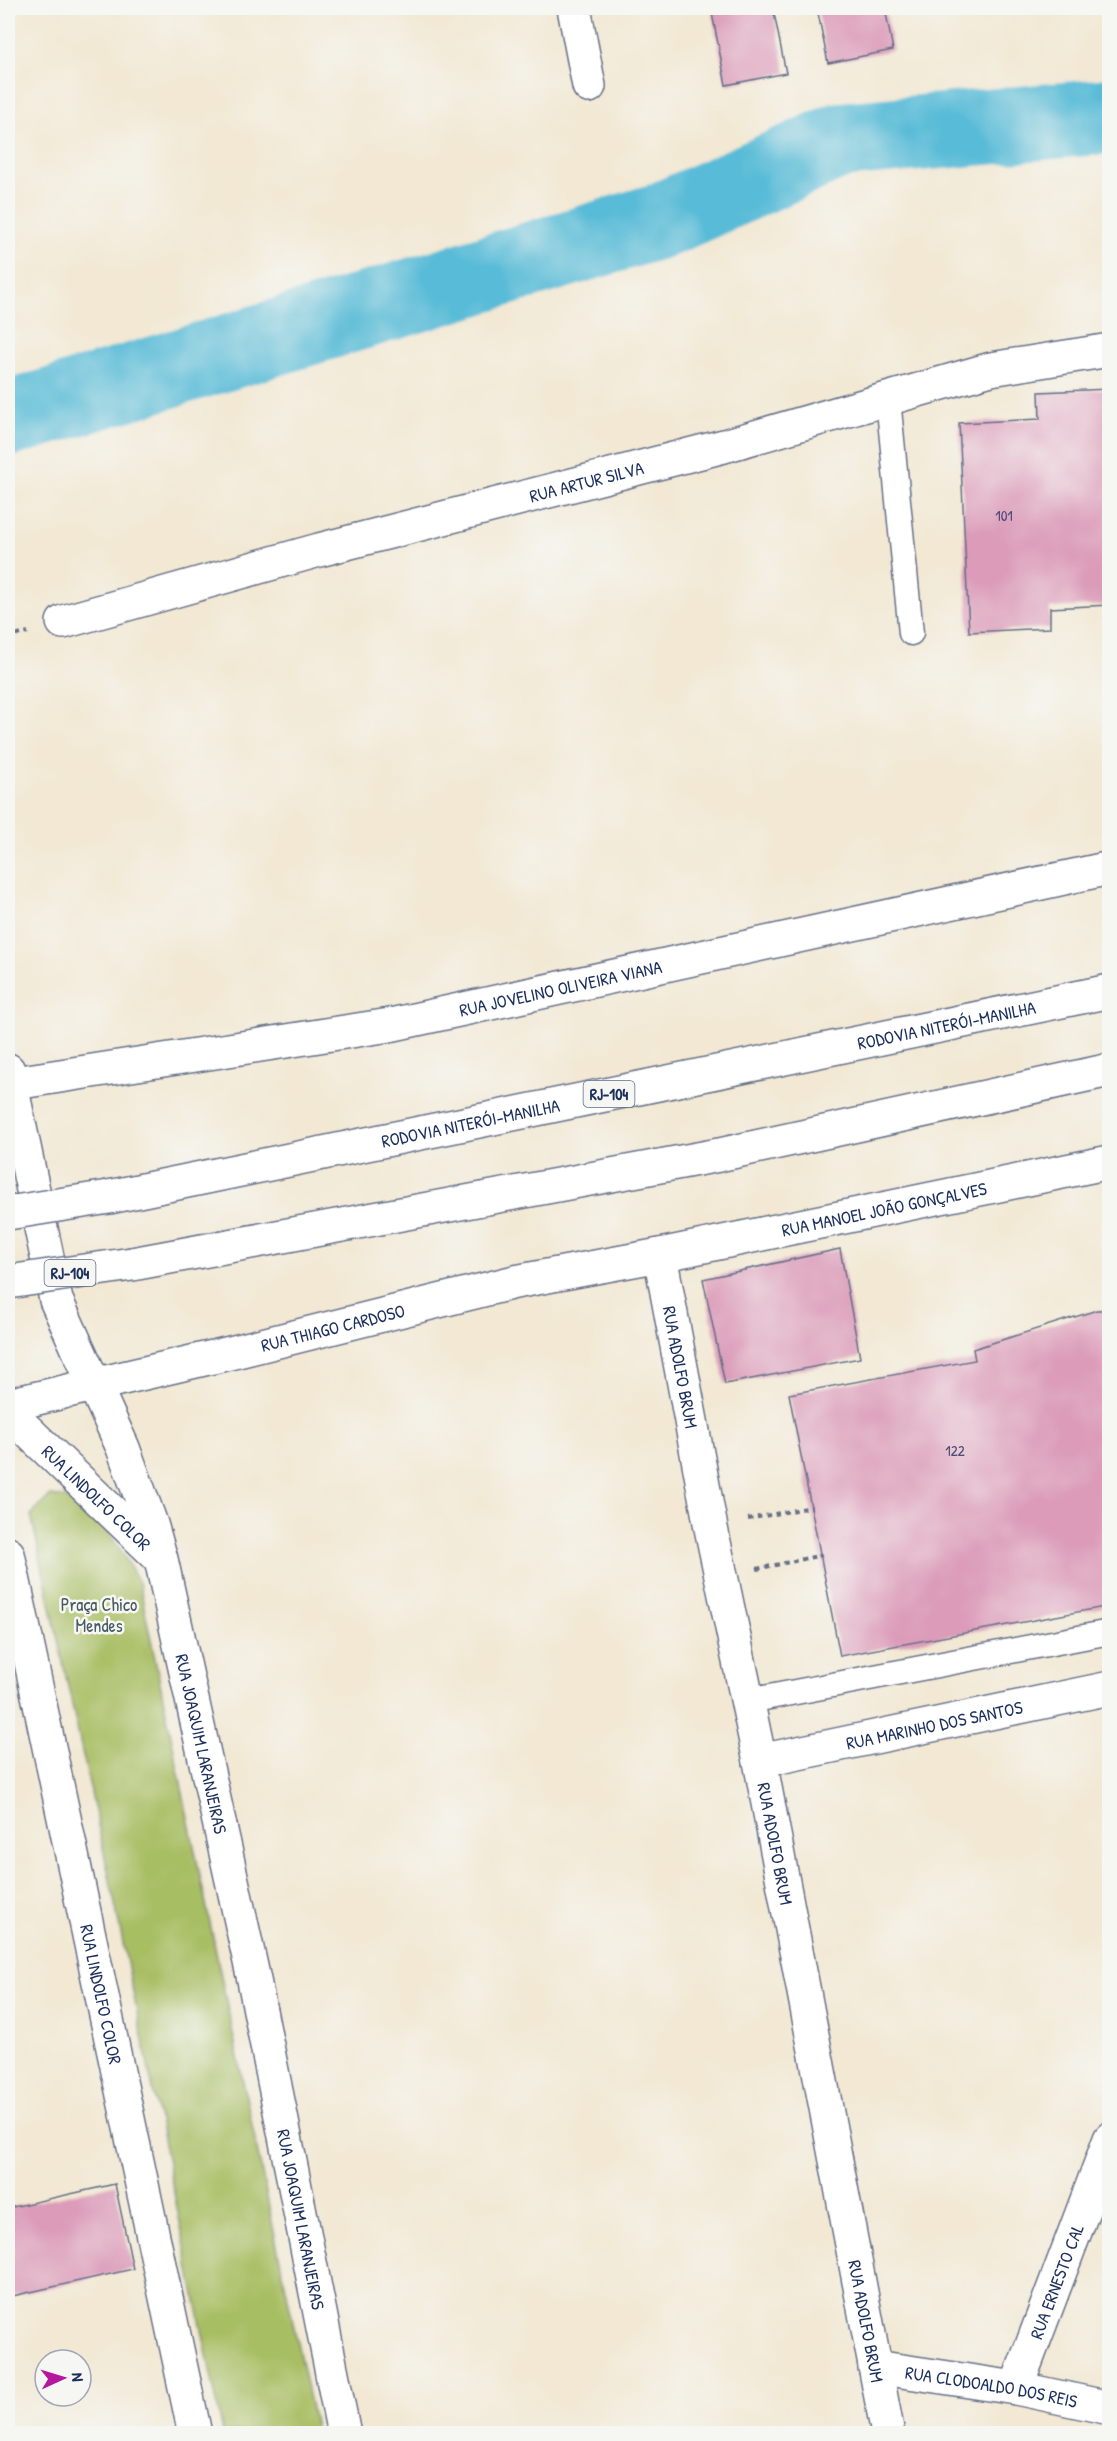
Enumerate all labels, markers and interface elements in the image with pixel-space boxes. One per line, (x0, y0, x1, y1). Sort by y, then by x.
street label: RUA ARTUR SILVA (527, 455, 646, 508)
house number: 101 (995, 505, 1013, 526)
street label: RUA JOVELINO OLIVEIRA VIANA (457, 954, 664, 1022)
street label: RODOVIA NITERÓI-MANILHA (855, 994, 1038, 1055)
road number: RJ-104 (584, 1081, 634, 1107)
street label: RODOVIA NITERÓI-MANILHA (379, 1092, 562, 1153)
street label: RUA MANOEL JOÃO GONÇALVES (779, 1175, 989, 1242)
road number: RJ-104 (44, 1260, 96, 1286)
street label: RUA THIAGO CARDOSO (258, 1297, 407, 1357)
street label: RUA ADOLFO BRUM (657, 1304, 705, 1430)
street label: RUA LINDOLFO COLOR (37, 1439, 157, 1556)
house number: 122 (945, 1440, 965, 1461)
park label: Praça Chico Mendes (61, 1592, 137, 1638)
street label: RUA JOAQUIM LARANJEIRAS (170, 1651, 234, 1836)
street label: RUA MARINHO DOS SANTOS (844, 1694, 1025, 1755)
street label: RUA ADOLFO BRUM (752, 1780, 800, 1907)
street label: RUA LINDOLFO COLOR (74, 1922, 129, 2066)
street label: RUA JOAQUIM LARANJEIRAS (271, 2127, 332, 2312)
street label: RUA ERNESTO CAL (1023, 2220, 1089, 2342)
street label: RUA ADOLFO BRUM (843, 2258, 890, 2384)
north arrow (33, 2348, 93, 2408)
street label: RUA CLODOALDO DOS REIS (904, 2359, 1080, 2413)
text: N (67, 2372, 89, 2382)

